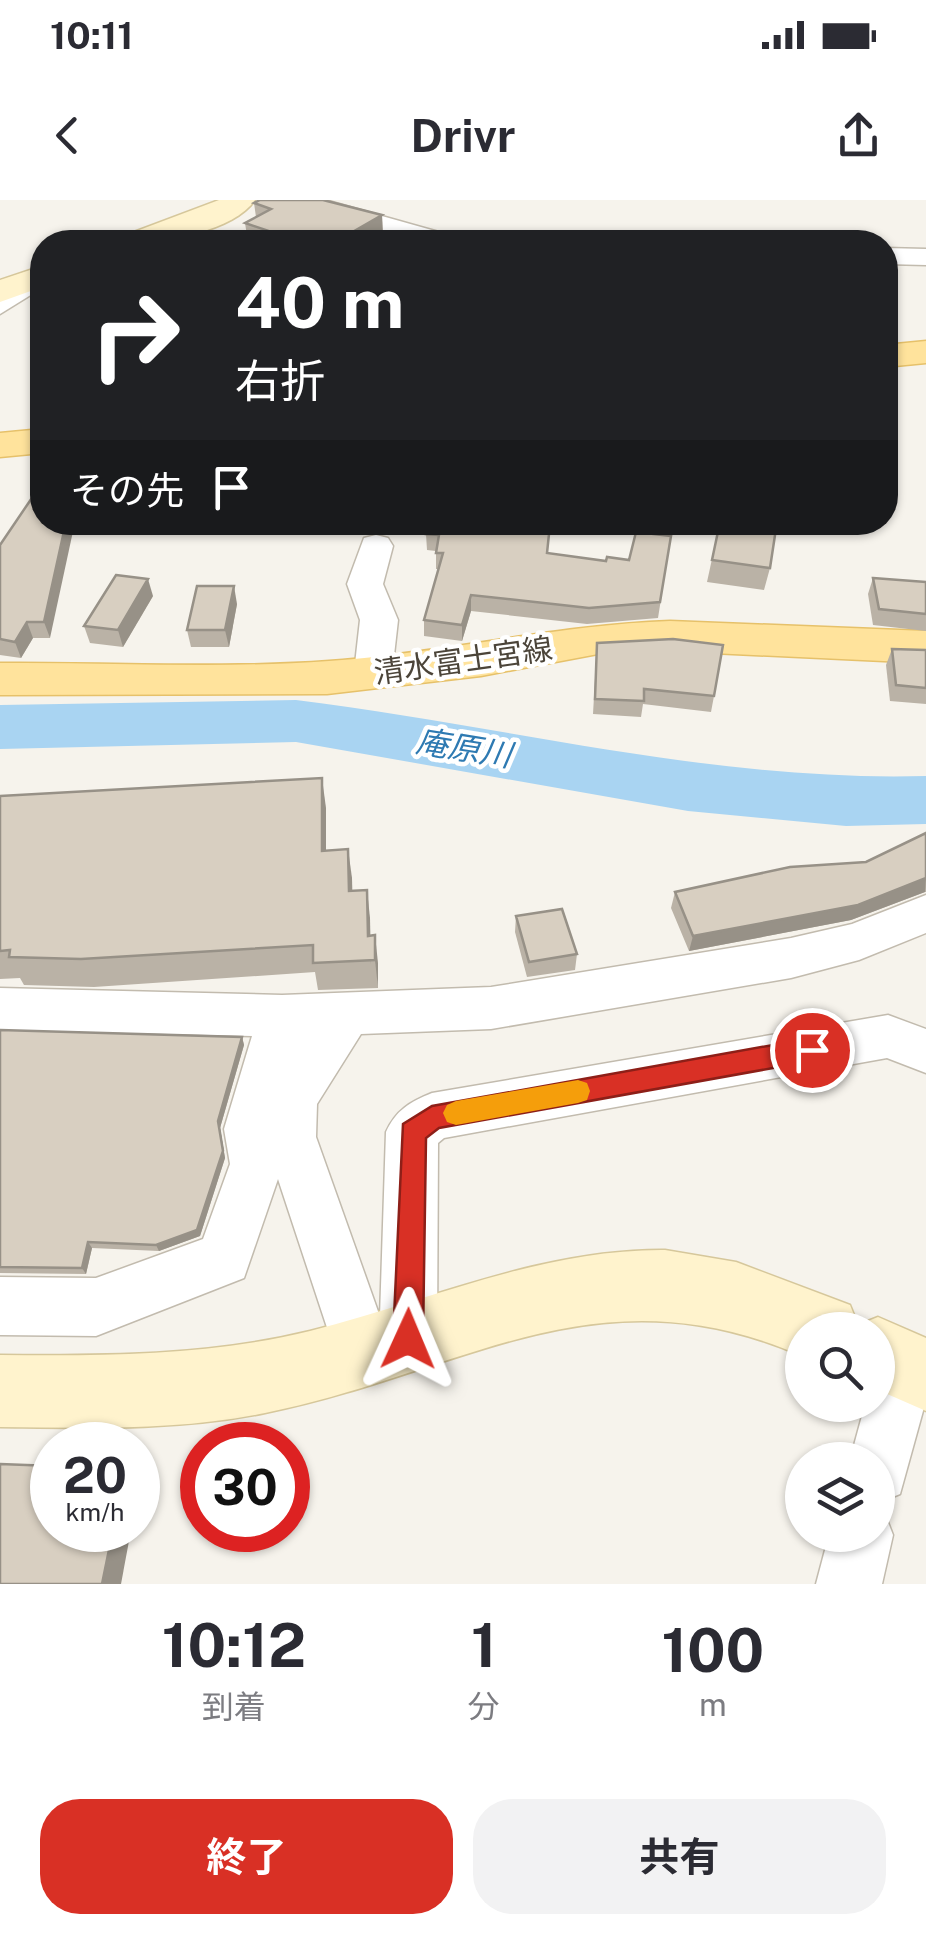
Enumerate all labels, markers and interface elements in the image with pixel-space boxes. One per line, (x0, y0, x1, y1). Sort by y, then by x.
text: 10:11 (50, 13, 134, 58)
icon: back (40, 108, 95, 163)
icon: share (831, 108, 886, 163)
text: Drivr (411, 109, 515, 162)
text: 40 m (235, 261, 405, 344)
icon: right (70, 270, 200, 400)
text: 右折 (235, 354, 325, 407)
icon: arrive (204, 460, 259, 515)
text: その先 (70, 468, 184, 513)
street label: 清水富士宮線 (371, 630, 555, 690)
water label: 庵原川 (414, 722, 517, 774)
pin (770, 1008, 855, 1093)
icon: arrive (785, 1023, 840, 1078)
position arrow (356, 1287, 460, 1391)
map controls (785, 1312, 895, 1552)
button: search (785, 1312, 895, 1422)
speed limit sign: 30 (180, 1422, 310, 1552)
button: layers (785, 1442, 895, 1552)
text: 20 (63, 1445, 127, 1504)
text: km/h (66, 1497, 124, 1527)
text: 10:12 (162, 1610, 306, 1681)
text: 1 (471, 1610, 497, 1681)
text: 100 (661, 1615, 764, 1686)
text: m (699, 1686, 727, 1723)
text: 到着 (202, 1688, 266, 1725)
text: 分 (468, 1688, 500, 1725)
button: 終了 (40, 1799, 453, 1914)
button: 共有 (473, 1799, 886, 1914)

